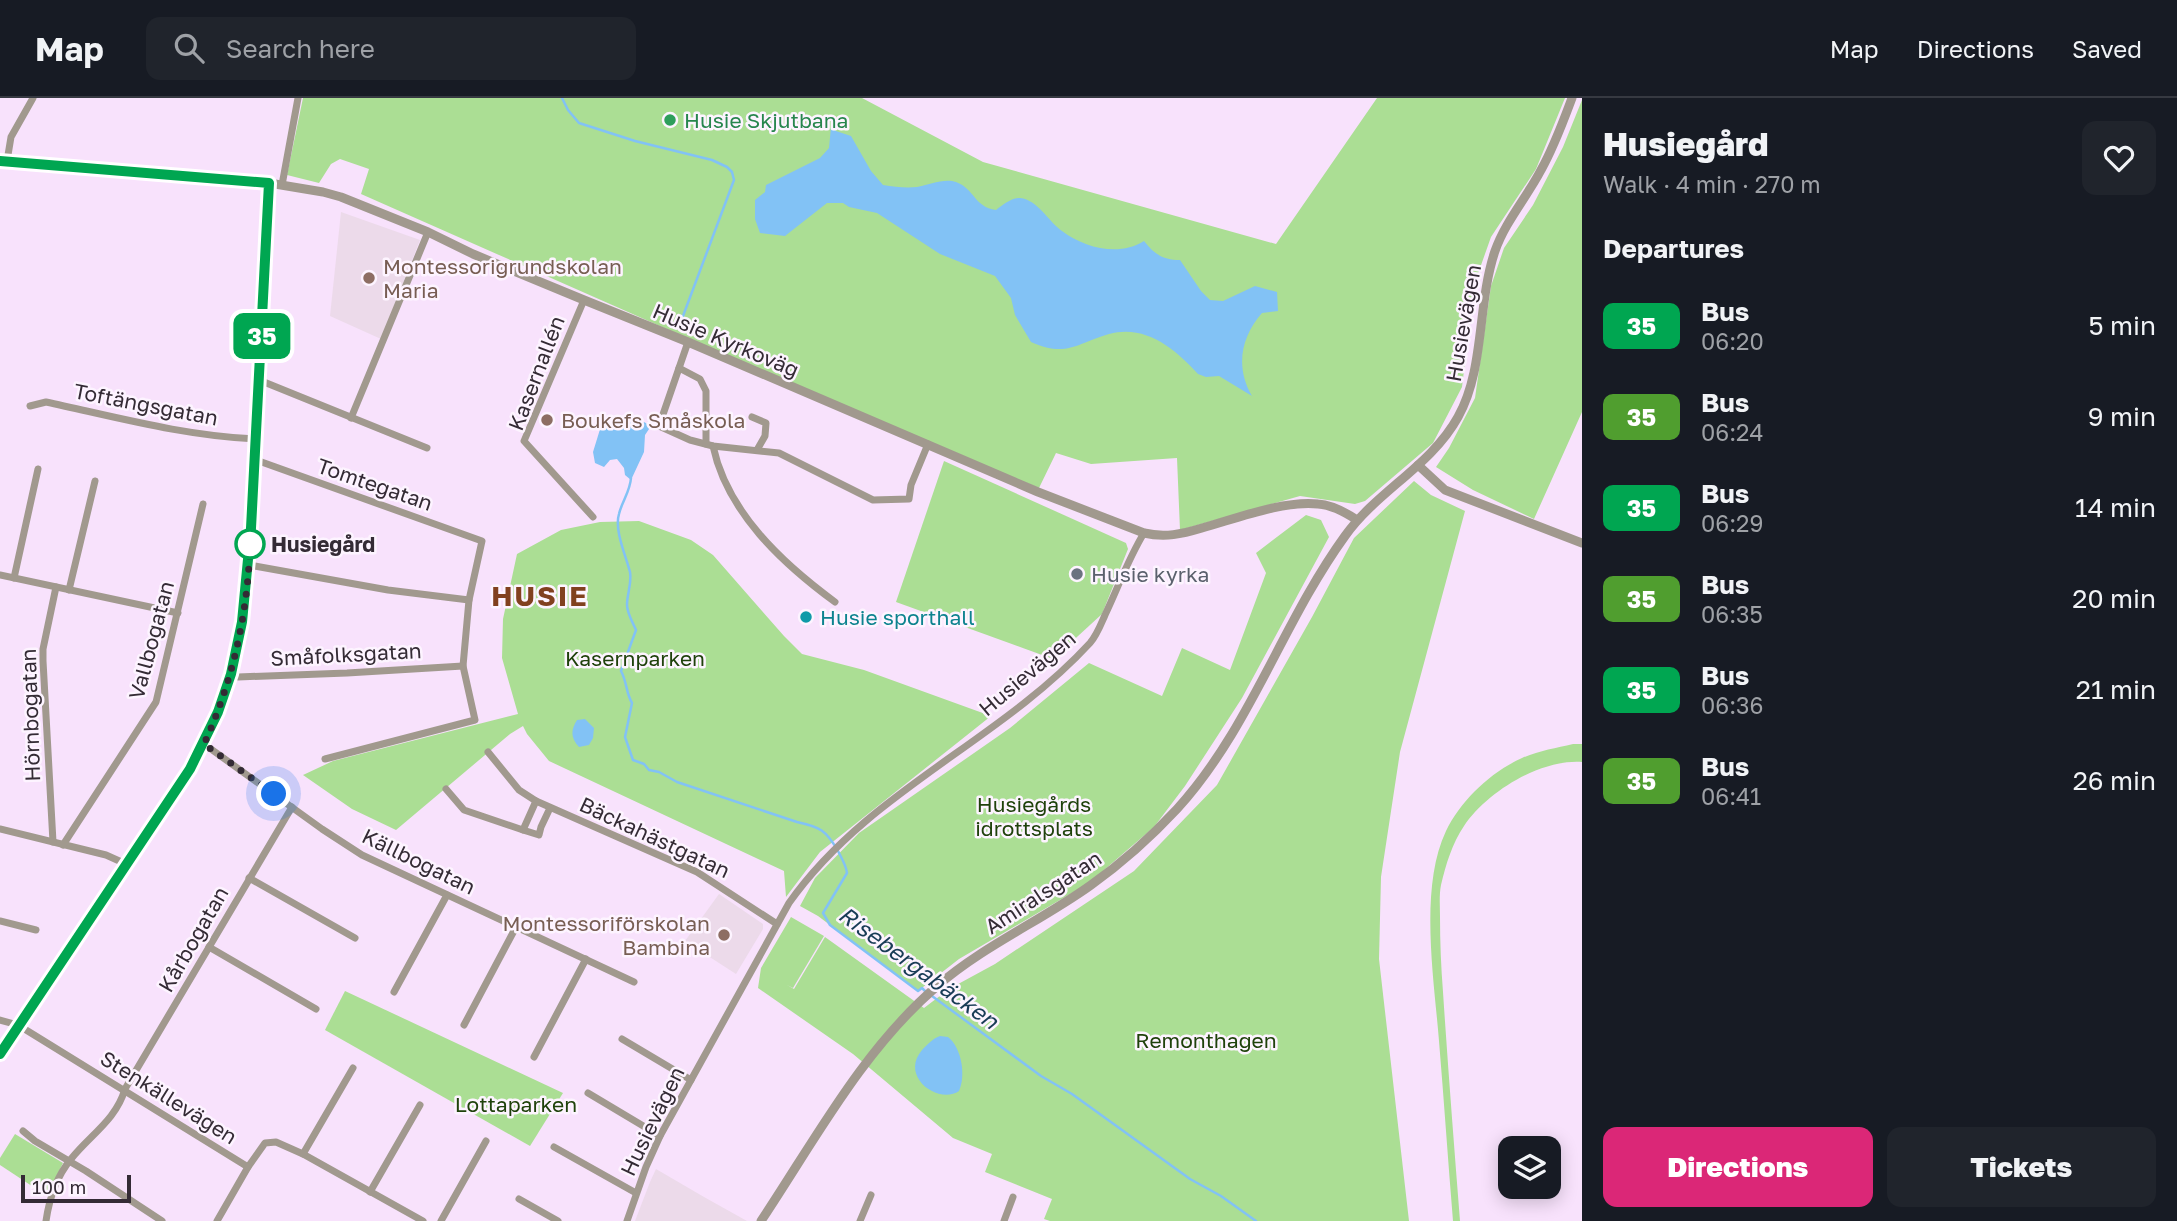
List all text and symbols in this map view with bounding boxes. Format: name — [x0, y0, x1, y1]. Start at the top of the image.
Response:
search box — [146, 17, 636, 80]
text: Map — [35, 29, 104, 68]
icon: search — [170, 29, 208, 67]
text: Search here — [226, 33, 375, 64]
text: Map — [1830, 34, 1879, 63]
text: Directions — [1917, 34, 2034, 63]
text: Saved — [2072, 34, 2142, 63]
place label: Husie Skjutbana — [684, 107, 848, 133]
marker: Husie Skjutbana — [662, 112, 678, 128]
button: heart — [2082, 121, 2156, 195]
text: Husiegård — [1603, 124, 1768, 163]
text: Walk · 4 min · 270 m — [1603, 170, 1821, 198]
text: Departures — [1603, 233, 1744, 264]
place label: Montessorigrundskolan Maria — [383, 253, 622, 303]
street label: Husievägen — [1440, 262, 1486, 384]
marker: Montessorigrundskolan Maria — [361, 270, 377, 286]
text: Bus — [1701, 296, 1749, 327]
street label: Husie Kyrkoväg — [649, 298, 803, 382]
text: 5 min — [2088, 310, 2156, 341]
text: 35 — [1627, 311, 1656, 340]
street label: Kasernallén — [502, 312, 570, 434]
line badge: 35 — [230, 313, 294, 359]
text: 35 — [247, 321, 277, 350]
text: 06:20 — [1701, 327, 1764, 355]
street label: Toftängsgatan — [72, 377, 220, 431]
text: Bus — [1701, 387, 1749, 418]
text: 9 min — [2088, 401, 2156, 432]
text: 35 — [1627, 402, 1656, 431]
place label: Boukefs Småskola — [561, 407, 745, 433]
marker: Boukefs Småskola — [539, 412, 555, 428]
text: 06:24 — [1701, 418, 1763, 446]
street label: Tomtegatan — [314, 452, 436, 516]
text: Bus — [1701, 478, 1749, 509]
text: 14 min — [2075, 492, 2156, 523]
text: 35 — [1627, 493, 1656, 522]
text: 06:29 — [1701, 509, 1763, 537]
marker: Husiegård — [235, 529, 265, 559]
place label: Husiegård — [271, 531, 375, 557]
place label: Husie kyrka — [1091, 561, 1209, 587]
marker: Husie kyrka — [1069, 566, 1085, 582]
text: Bus — [1701, 569, 1749, 600]
street label: Vallbogatan — [123, 578, 179, 702]
district label: HUSIE — [491, 579, 589, 612]
text: 20 min — [2072, 583, 2156, 614]
text: 35 — [1627, 584, 1656, 613]
text: 06:35 — [1701, 600, 1763, 628]
place label: Husie sporthall — [820, 604, 975, 630]
marker: Husie sporthall — [798, 609, 814, 625]
street label: Husievägen — [973, 625, 1081, 721]
street label: Småfolksgatan — [270, 637, 422, 671]
park label: Kasernparken — [565, 645, 705, 671]
street label: Hörnbogatan — [15, 648, 45, 782]
text: Bus — [1701, 660, 1749, 691]
text: 21 min — [2076, 674, 2156, 705]
text: 35 — [1627, 675, 1656, 704]
text: 06:36 — [1701, 691, 1763, 719]
text: Bus — [1701, 751, 1749, 782]
text: 26 min — [2073, 765, 2156, 796]
text: 35 — [1627, 766, 1656, 795]
your location — [256, 776, 291, 811]
text: 06:41 — [1701, 782, 1761, 810]
street label: Bäckahästgatan — [576, 791, 734, 883]
park label: Husiegårds idrottsplats — [975, 791, 1093, 841]
street label: Källbogatan — [358, 822, 480, 900]
street label: Amiralsgatan — [980, 845, 1106, 939]
street label: Kårbogatan — [152, 882, 234, 996]
water label: Risebergabäcken — [834, 900, 1005, 1035]
place label: Montessoriförskolan Bambina — [502, 910, 710, 960]
marker: Montessoriförskolan Bambina — [716, 927, 732, 943]
park label: Remonthagen — [1135, 1027, 1277, 1053]
street label: Stenkällevägen — [96, 1045, 242, 1149]
street label: Husievägen — [614, 1062, 690, 1180]
park label: Lottaparken — [455, 1091, 577, 1117]
button: Directions — [1603, 1127, 1873, 1207]
button: Tickets — [1887, 1127, 2156, 1207]
map controls — [1498, 1136, 1561, 1199]
button: layers — [1498, 1136, 1561, 1199]
scale bar — [21, 1172, 131, 1204]
text: 100 m — [32, 1175, 86, 1198]

